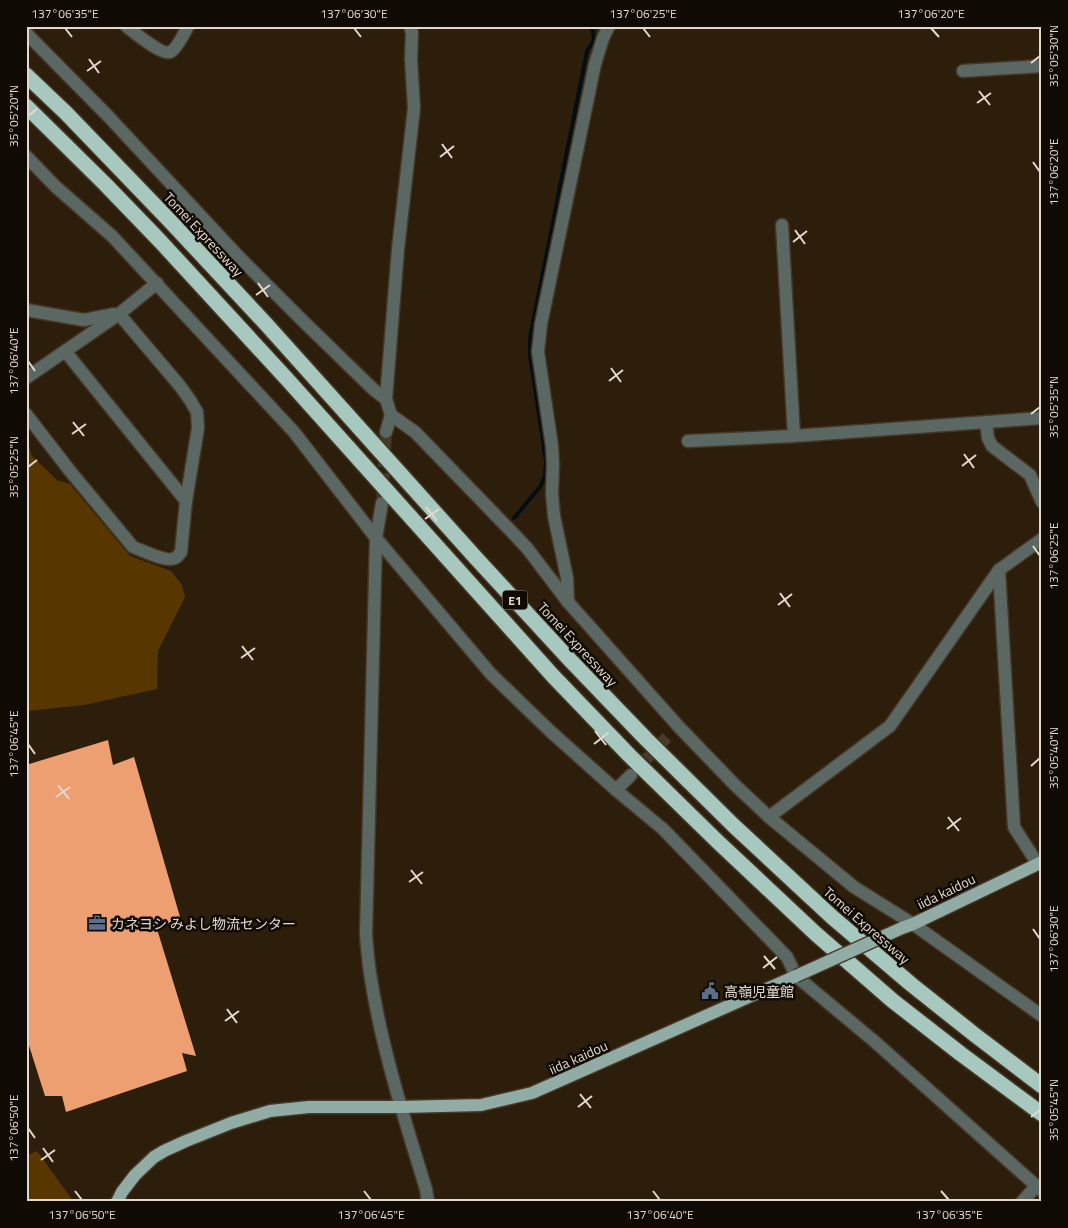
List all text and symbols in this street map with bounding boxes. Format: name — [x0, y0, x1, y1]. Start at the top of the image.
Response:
text: 137°06'35"E — [31, 4, 99, 23]
text: 137°06'30"E — [320, 4, 388, 23]
text: 137°06'25"E — [609, 4, 677, 23]
text: 137°06'20"E — [897, 4, 965, 23]
text: 35°05'30"N — [1044, 25, 1063, 87]
text: 35°05'20"N — [4, 85, 23, 147]
text: 137°06'20"E — [1044, 138, 1063, 206]
street label: Tomei Expressway — [159, 187, 249, 281]
text: 137°06'40"E — [4, 327, 23, 395]
text: 35°05'35"N — [1044, 376, 1063, 438]
text: 35°05'25"N — [4, 436, 23, 498]
text: 137°06'25"E — [1044, 522, 1063, 590]
road number: E1 — [502, 590, 528, 610]
street label: Tomei Expressway — [533, 597, 623, 691]
text: 137°06'45"E — [4, 710, 23, 778]
text: 35°05'40"N — [1044, 727, 1063, 789]
street label: iida kaidou — [913, 868, 979, 914]
street label: Tomei Expressway — [819, 881, 915, 969]
text: 137°06'30"E — [1044, 905, 1063, 973]
office icon: カネヨシ みよし物流センター — [87, 913, 107, 933]
place label: カネヨシ みよし物流センター — [111, 913, 296, 934]
public building icon: 高嶺児童館 — [700, 981, 720, 1001]
place label: 高嶺児童館 — [724, 981, 794, 1002]
street label: iida kaidou — [545, 1035, 611, 1079]
text: 35°05'45"N — [1044, 1079, 1063, 1141]
text: 137°06'50"E — [4, 1094, 23, 1162]
text: 137°06'50"E — [48, 1205, 116, 1224]
text: 137°06'45"E — [337, 1205, 405, 1224]
text: 137°06'40"E — [626, 1205, 694, 1224]
text: 137°06'35"E — [915, 1205, 983, 1224]

